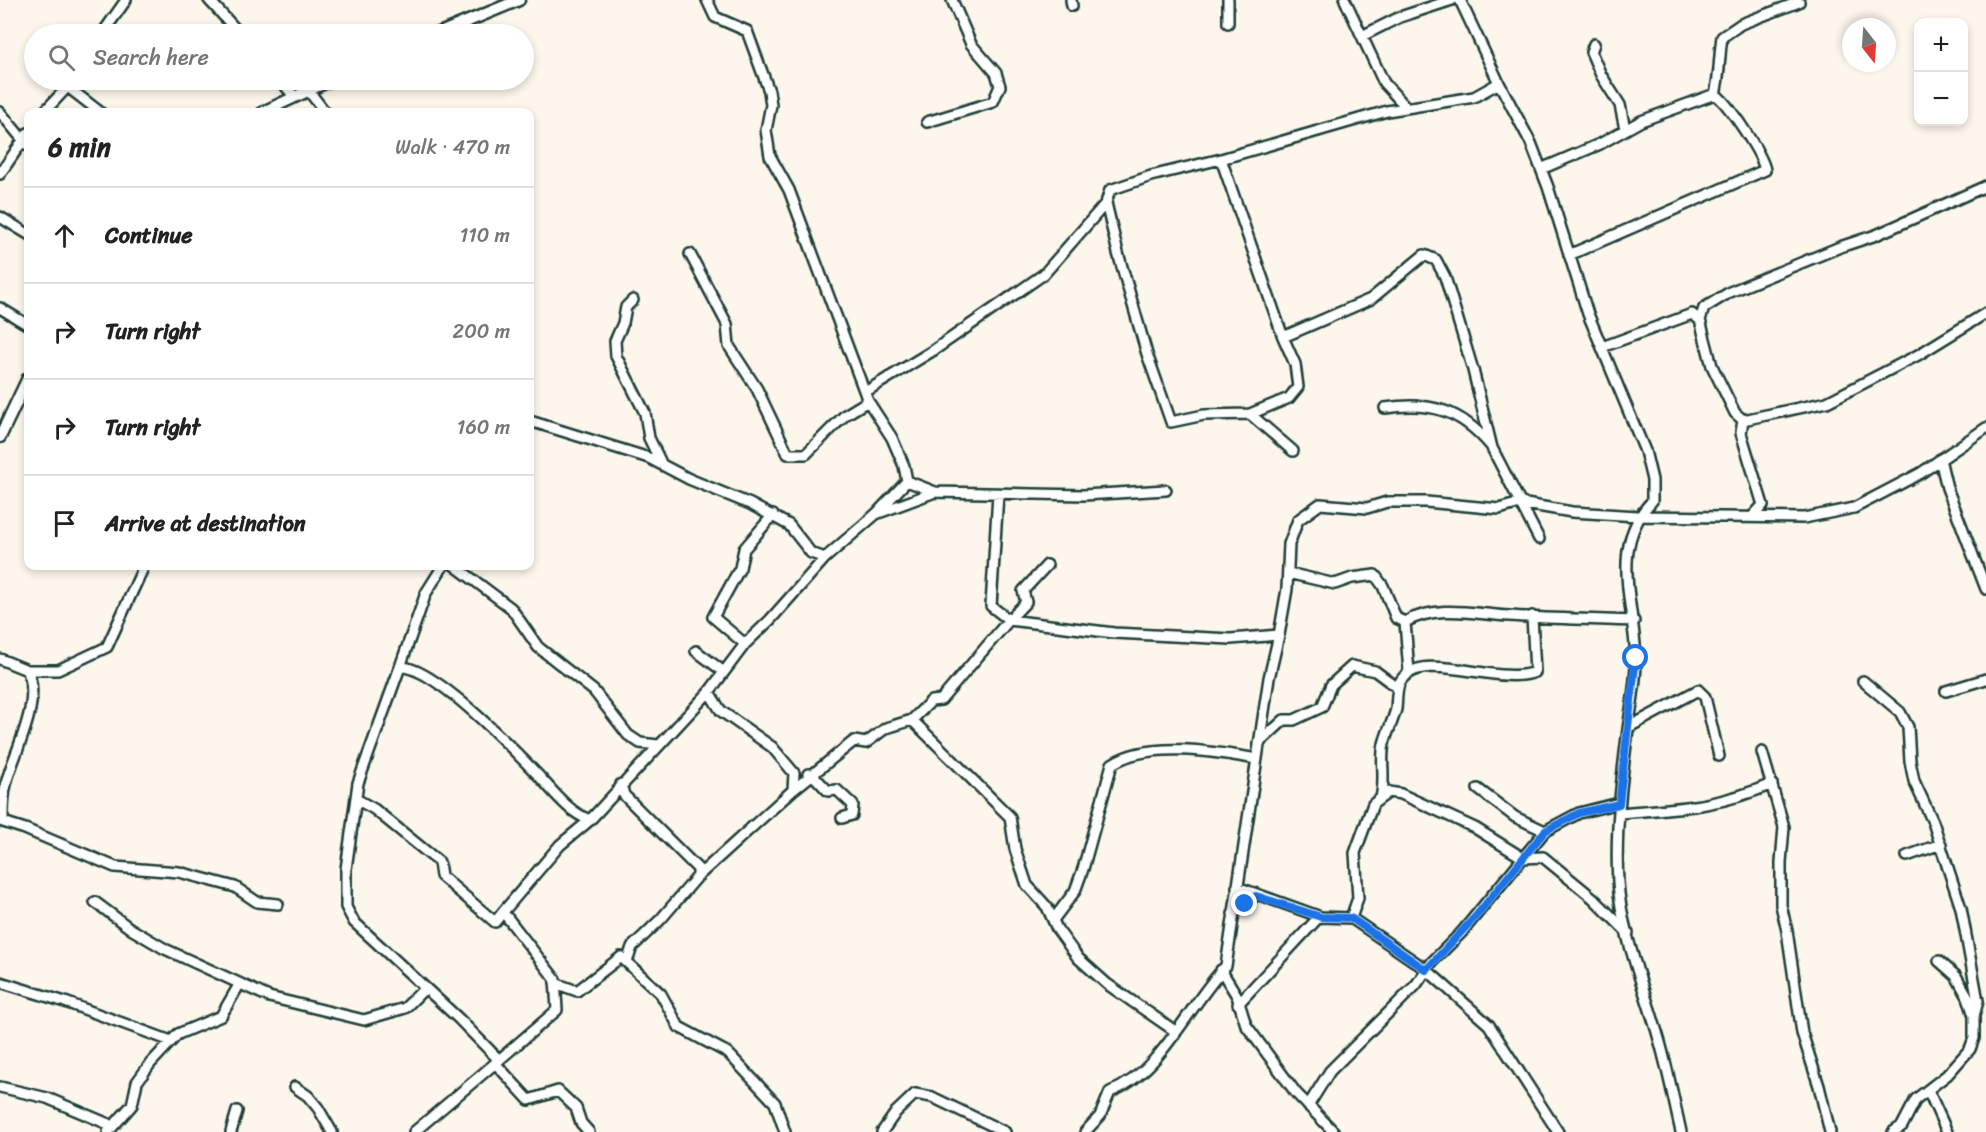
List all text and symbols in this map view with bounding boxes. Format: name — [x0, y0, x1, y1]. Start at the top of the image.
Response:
north arrow — [1842, 18, 1896, 72]
map controls — [1914, 18, 1968, 126]
button: + — [1914, 18, 1968, 72]
search box — [24, 24, 534, 90]
text: Search here — [93, 38, 209, 77]
icon: search — [45, 41, 78, 74]
button: − — [1914, 72, 1968, 126]
text: 6 min — [48, 124, 111, 170]
text: Walk · 470 m — [395, 130, 510, 165]
text: Continue — [105, 216, 193, 255]
text: 110 m — [460, 218, 510, 253]
icon: ahead — [48, 219, 81, 252]
text: Turn right — [105, 312, 200, 351]
text: 200 m — [453, 314, 510, 349]
icon: right — [48, 315, 81, 348]
text: Turn right — [105, 408, 200, 447]
text: 160 m — [457, 410, 510, 445]
icon: right — [48, 411, 81, 444]
text: Arrive at destination — [105, 504, 306, 543]
icon: arrive — [48, 507, 81, 540]
route start — [1622, 644, 1648, 670]
route end — [1231, 890, 1257, 916]

